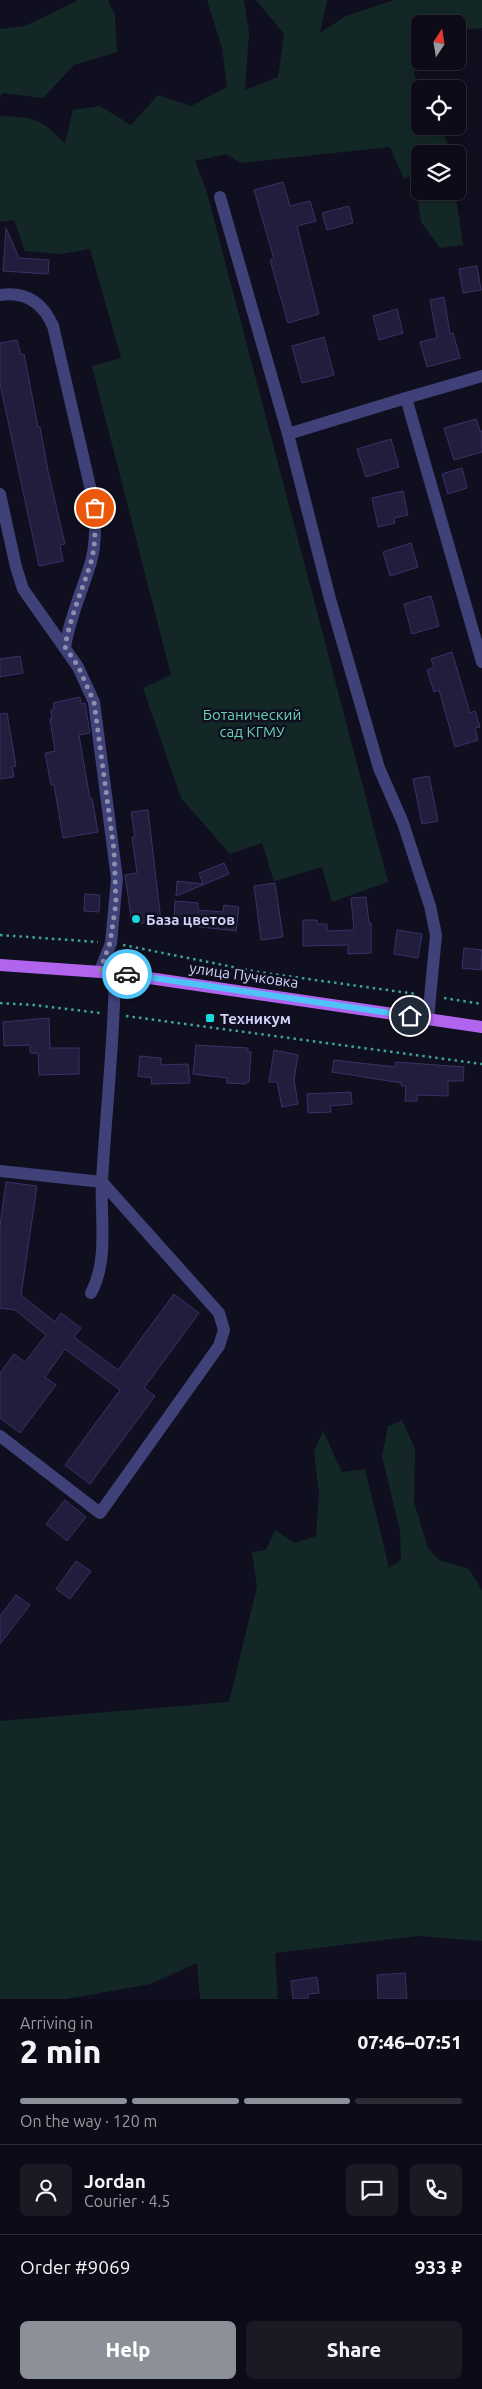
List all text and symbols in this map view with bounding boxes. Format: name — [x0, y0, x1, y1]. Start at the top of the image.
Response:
north arrow — [411, 15, 466, 70]
map controls — [411, 15, 466, 200]
button: locate — [411, 80, 466, 135]
button: layers — [411, 145, 466, 200]
pin — [74, 487, 116, 529]
icon: bag — [81, 494, 109, 522]
park label: Ботанический сад КГМУ — [203, 706, 301, 740]
place label: База цветов — [146, 911, 235, 928]
marker: База цветов — [130, 913, 142, 925]
courier — [102, 949, 152, 999]
street label: улица Пучковка — [188, 959, 300, 991]
icon: car — [113, 960, 141, 988]
pin — [389, 995, 431, 1037]
icon: home — [396, 1002, 424, 1030]
place label: Техникум — [220, 1010, 291, 1027]
marker: Техникум — [204, 1012, 216, 1024]
text: Arriving in — [20, 2014, 93, 2032]
text: 07:46–07:51 — [357, 2031, 462, 2053]
text: 2 min — [20, 2033, 101, 2069]
text: On the way · 120 m — [20, 2112, 157, 2130]
button: person — [20, 2164, 72, 2216]
button: chat — [346, 2164, 398, 2216]
button: phone — [410, 2164, 462, 2216]
text: Jordan — [84, 2170, 146, 2192]
text: Courier · 4.5 — [84, 2192, 170, 2210]
text: Order #9069 — [20, 2256, 130, 2278]
text: 933 ₽ — [415, 2256, 462, 2278]
button: Help — [20, 2321, 236, 2379]
button: Share — [246, 2321, 462, 2379]

